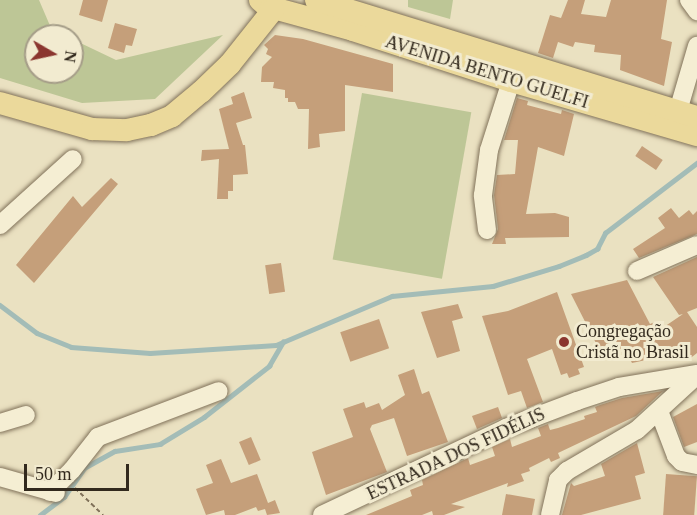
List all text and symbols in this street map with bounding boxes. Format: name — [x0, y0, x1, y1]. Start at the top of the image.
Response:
north arrow — [24, 24, 84, 84]
street label: AVENIDA BENTO GUELFI — [382, 31, 592, 113]
text: N — [61, 50, 80, 64]
place label: Congregação Cristã no Brasil — [576, 321, 689, 364]
marker: Congregação Cristã no Brasil — [557, 335, 571, 349]
street label: ESTRADA DOS FIDÉLIS — [363, 403, 549, 505]
scale bar — [27, 452, 132, 490]
text: 50 m — [35, 464, 72, 484]

